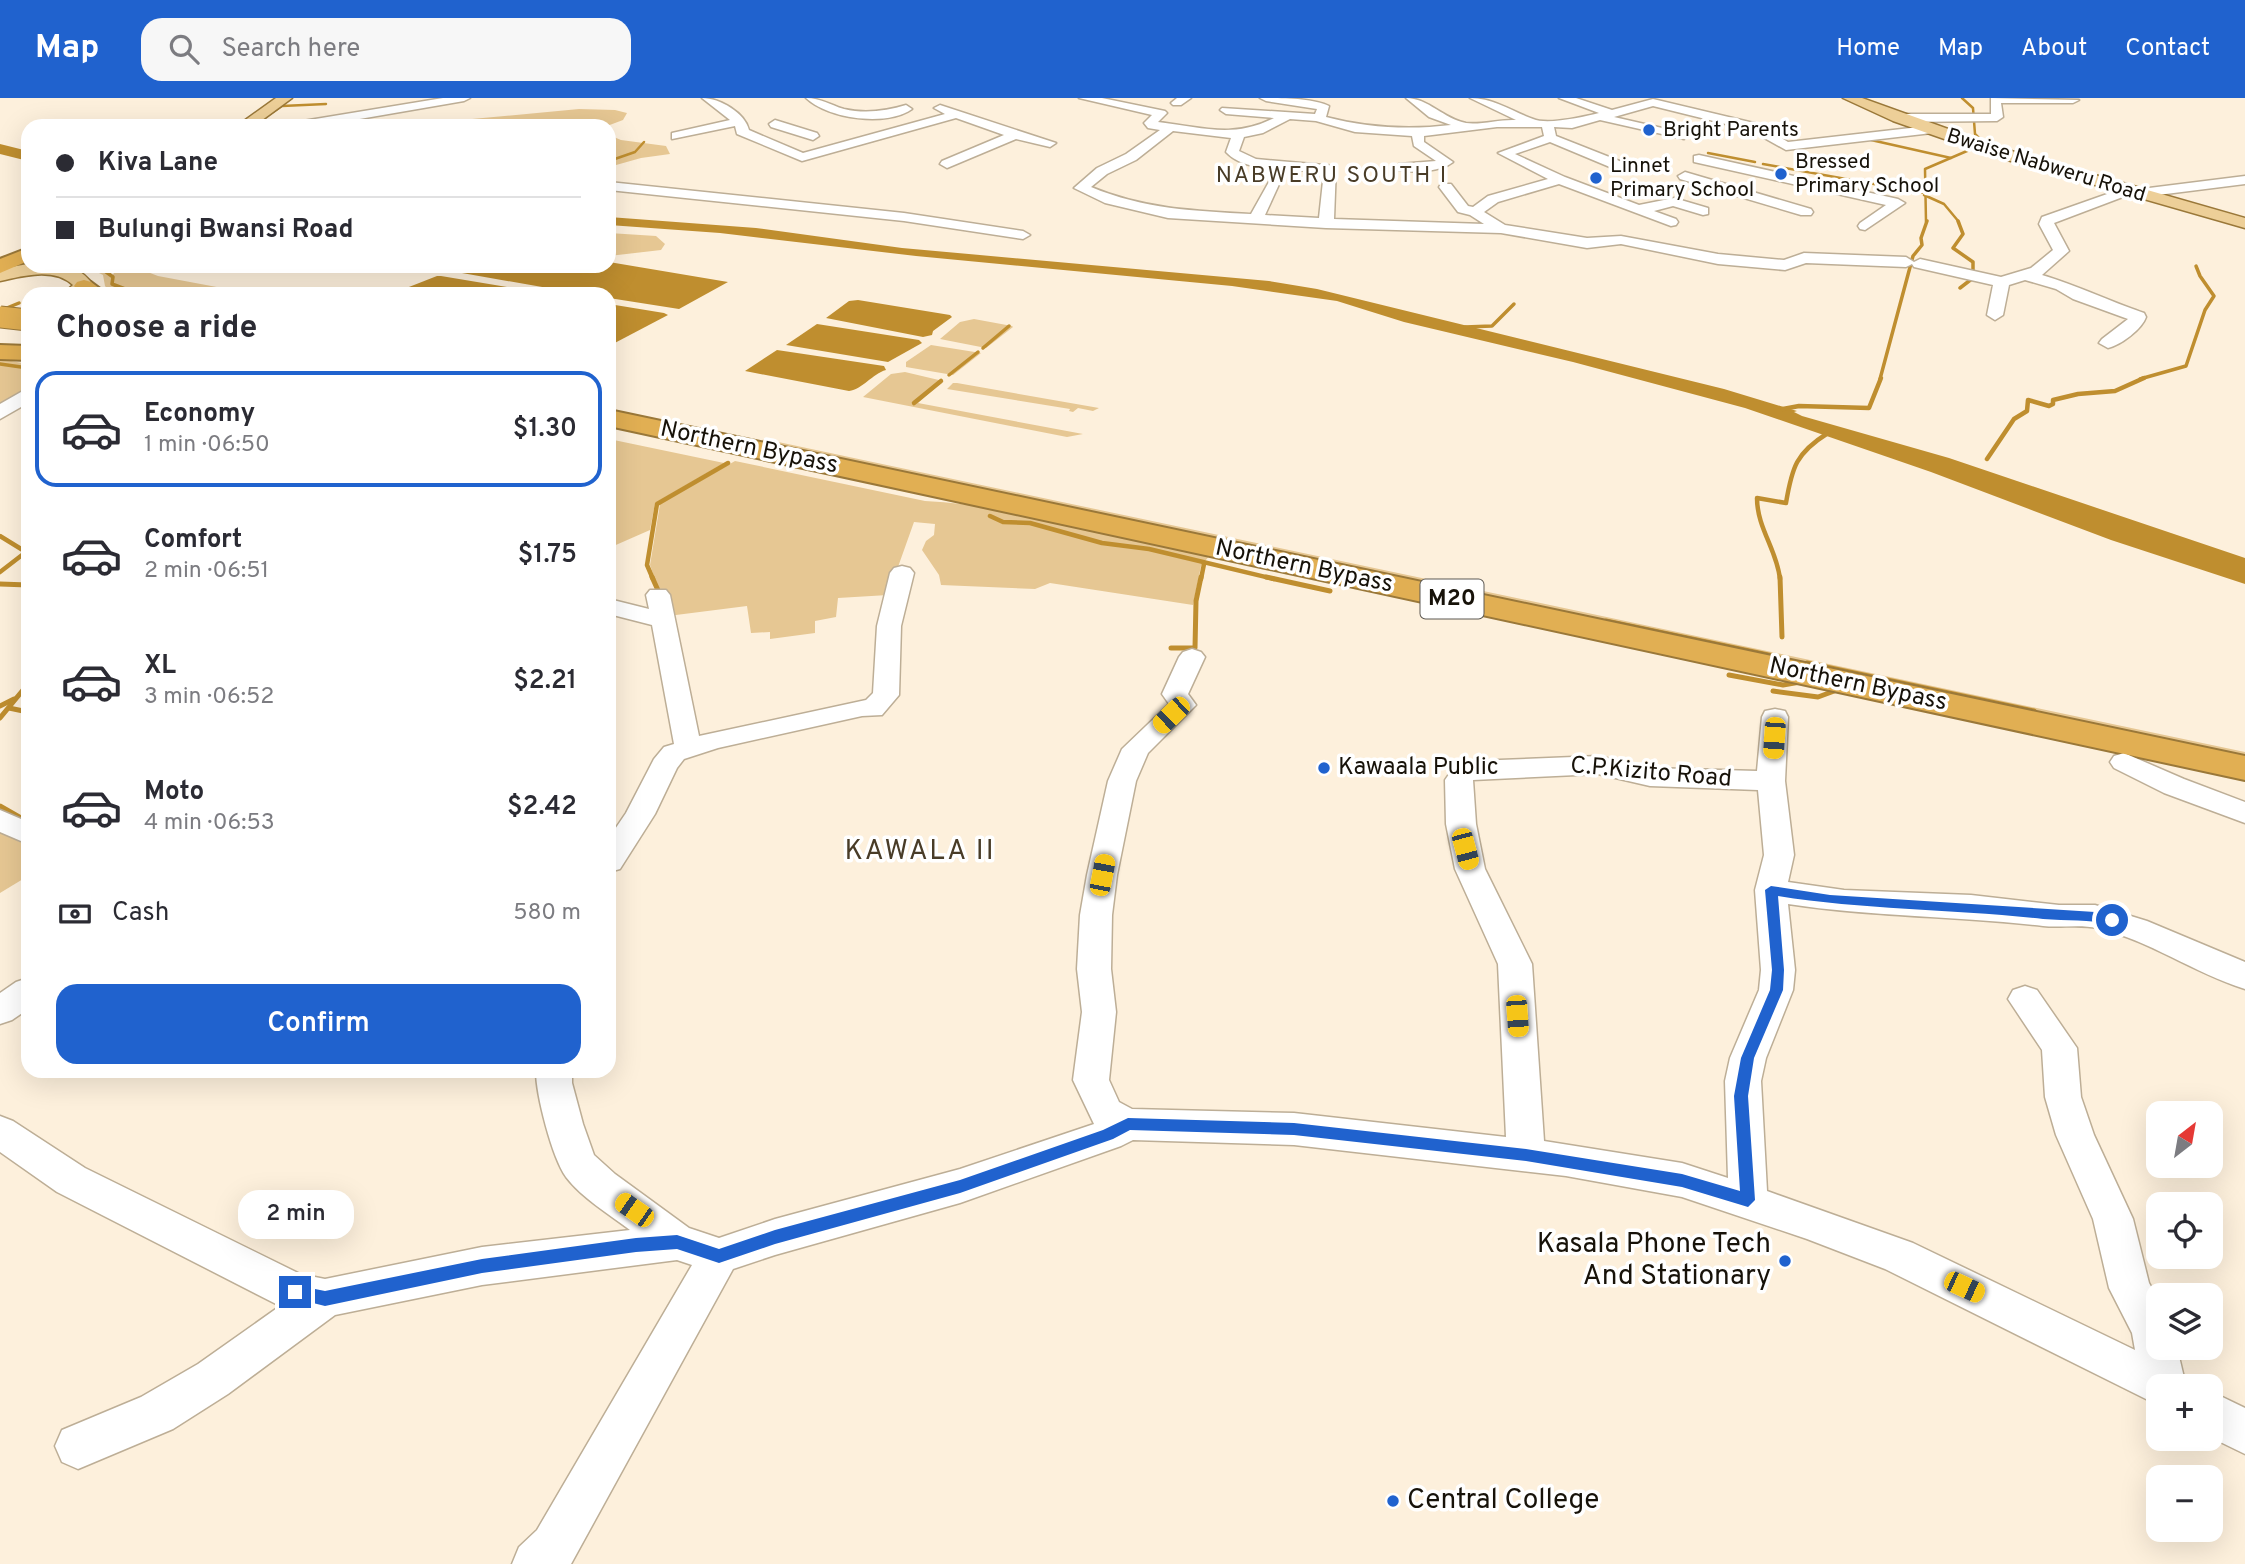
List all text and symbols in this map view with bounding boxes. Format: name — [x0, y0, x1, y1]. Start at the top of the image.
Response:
search box — [141, 18, 631, 81]
text: Map — [35, 28, 99, 70]
icon: search — [165, 30, 203, 68]
text: Search here — [221, 33, 360, 66]
text: Home — [1836, 34, 1900, 64]
text: Map — [1938, 34, 1983, 64]
text: About — [2021, 34, 2087, 64]
text: Contact — [2125, 34, 2210, 64]
place label: Bright Parents — [1663, 117, 1799, 144]
marker: Bright Parents — [1641, 122, 1657, 138]
street label: Bwaise Nabweru Road — [1943, 123, 2149, 209]
text: Kiva Lane — [98, 147, 218, 180]
place label: Bressed Primary School — [1795, 149, 1939, 200]
place label: Linnet Primary School — [1610, 153, 1754, 204]
district label: NABWERU SOUTH I — [1216, 162, 1448, 191]
marker: Bressed Primary School — [1773, 166, 1789, 182]
marker: Linnet Primary School — [1588, 170, 1604, 186]
text: Bulungi Bwansi Road — [98, 214, 353, 247]
text: Choose a ride — [56, 309, 257, 349]
icon: car — [60, 398, 123, 461]
text: Economy — [144, 398, 255, 431]
text: $1.30 — [513, 413, 577, 446]
street label: Northern Bypass — [657, 415, 841, 481]
text: 1 min · 06:50 — [144, 431, 270, 460]
icon: car — [60, 524, 123, 587]
text: Comfort — [144, 524, 242, 557]
street label: Northern Bypass — [1212, 534, 1396, 600]
text: $1.75 — [518, 539, 577, 572]
text: 2 min · 06:51 — [144, 557, 269, 586]
road number: M20 — [1420, 579, 1484, 618]
icon: car — [60, 650, 123, 713]
text: XL — [144, 650, 176, 683]
street label: Northern Bypass — [1766, 652, 1950, 718]
text: $2.21 — [513, 665, 577, 698]
text: 3 min · 06:52 — [144, 683, 274, 712]
car — [1149, 693, 1194, 737]
car — [1763, 716, 1786, 760]
street label: C.P.Kizito Road — [1569, 751, 1733, 795]
place label: Kawaala Public — [1338, 753, 1499, 783]
marker: Kawaala Public — [1316, 760, 1332, 776]
icon: car — [60, 776, 123, 839]
text: Moto — [144, 776, 204, 809]
text: $2.42 — [507, 791, 577, 824]
text: 4 min · 06:53 — [144, 809, 275, 838]
car — [1450, 826, 1481, 872]
district label: KAWALA II — [844, 834, 996, 870]
car — [1088, 852, 1117, 898]
icon: cash — [56, 895, 94, 933]
text: Cash — [112, 897, 169, 930]
text: 580 m — [513, 899, 581, 928]
route start — [2096, 904, 2128, 936]
button: Confirm — [56, 984, 581, 1064]
car — [1506, 994, 1529, 1038]
north arrow — [2146, 1101, 2222, 1178]
map controls — [2146, 1101, 2223, 1542]
car — [611, 1189, 658, 1231]
callout: 2 min — [237, 1190, 353, 1240]
button: locate — [2146, 1192, 2223, 1269]
text: 2 min — [266, 1200, 326, 1229]
place label: Kasala Phone Tech And Stationary — [1537, 1227, 1771, 1295]
marker: Kasala Phone Tech And Stationary — [1777, 1253, 1793, 1269]
car — [1941, 1269, 1988, 1305]
route end — [279, 1276, 311, 1308]
button: layers — [2146, 1283, 2223, 1360]
button: + — [2146, 1374, 2223, 1451]
button: − — [2146, 1465, 2223, 1542]
place label: Central College — [1407, 1483, 1599, 1519]
marker: Central College — [1385, 1493, 1401, 1509]

